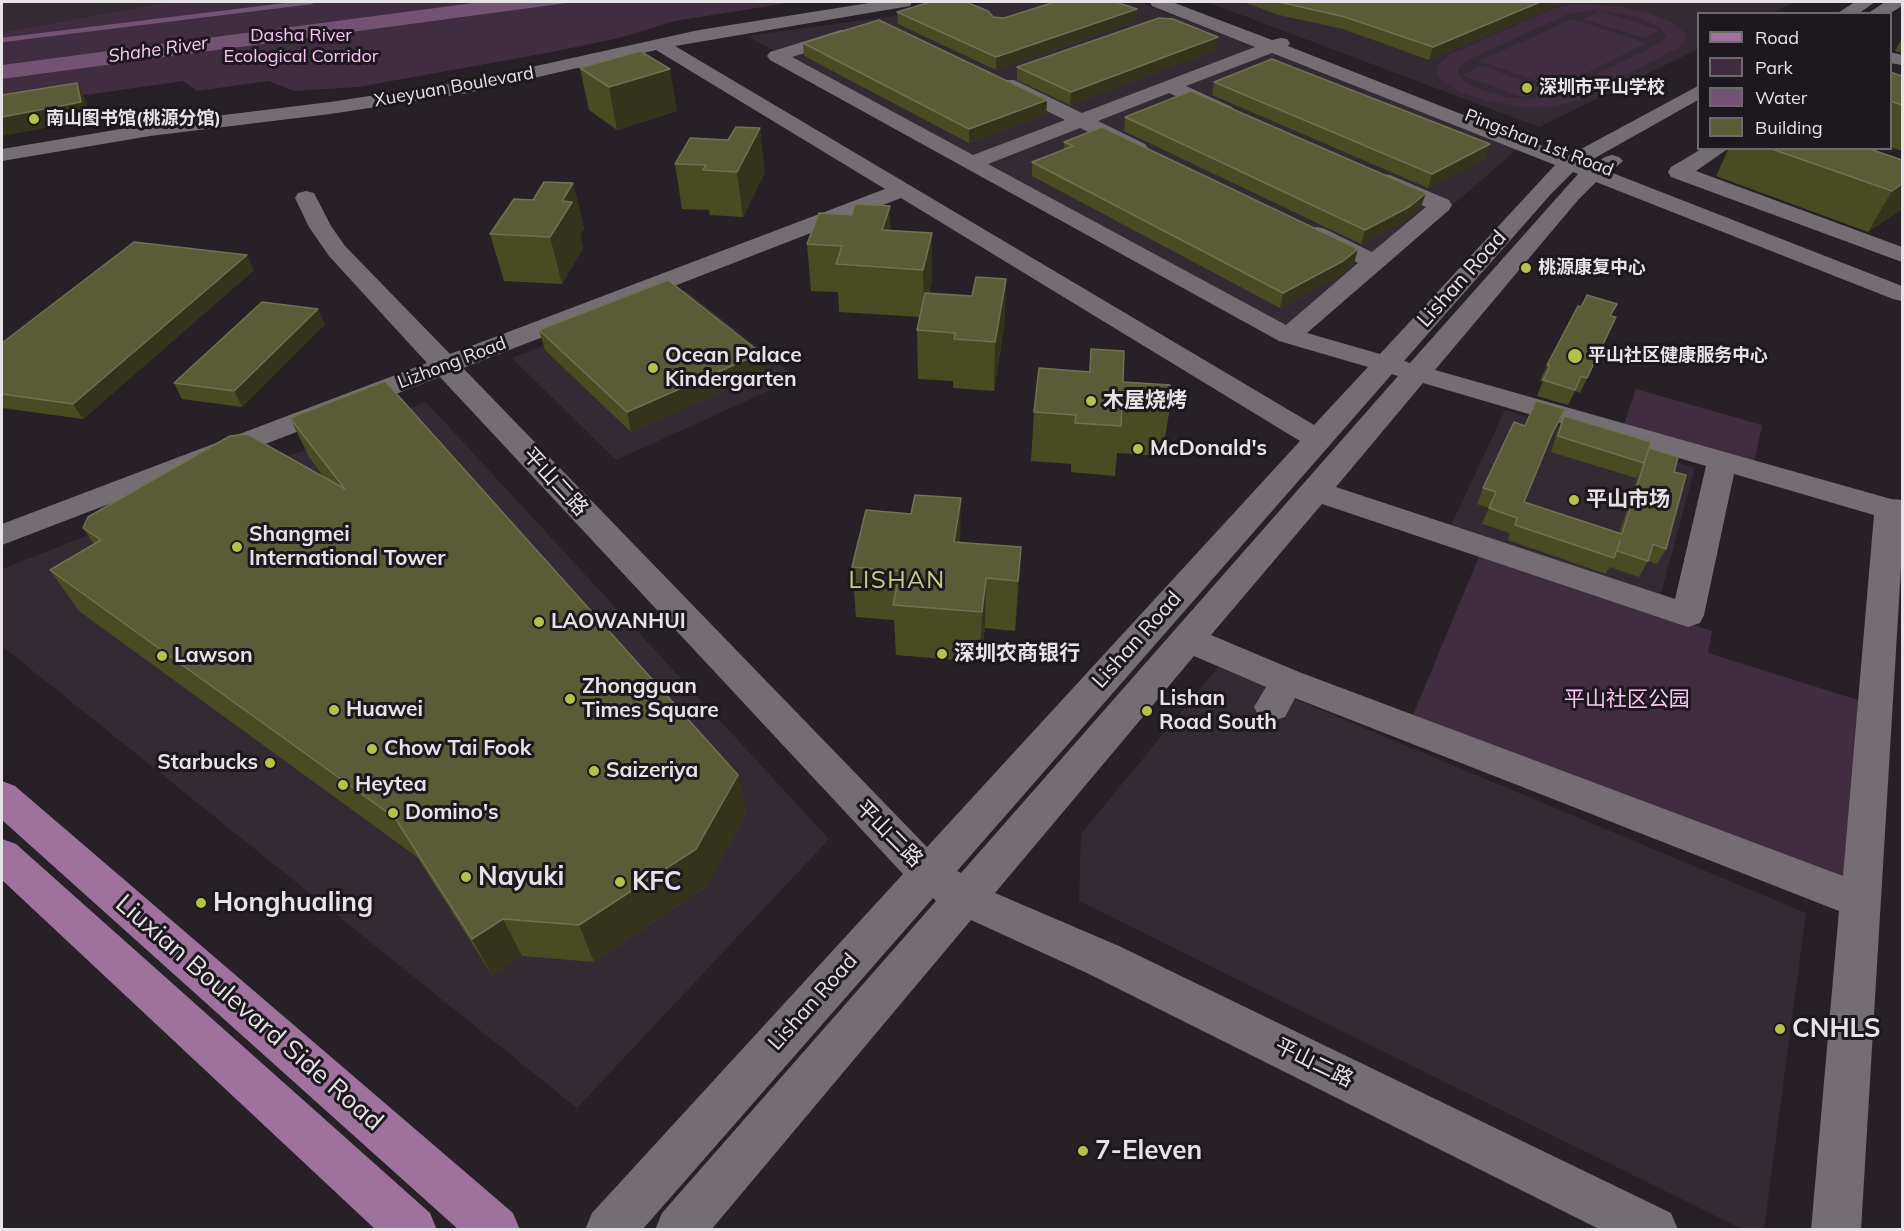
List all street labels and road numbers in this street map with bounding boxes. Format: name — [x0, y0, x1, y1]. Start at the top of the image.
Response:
street label: Xueyuan Boulevard — [372, 62, 536, 112]
street label: Pingshan 1st Road — [1462, 105, 1616, 181]
street label: Lishan Road — [1412, 226, 1512, 332]
street label: Lizhong Road — [395, 332, 509, 394]
street label: 平山二路 — [517, 443, 593, 521]
street label: Lishan Road — [1087, 587, 1187, 693]
street label: 平山二路 — [850, 795, 928, 873]
street label: Liuxian Boulevard Side Road — [109, 888, 389, 1138]
street label: Lishan Road — [763, 949, 863, 1055]
street label: 平山二路 — [1271, 1033, 1357, 1093]

